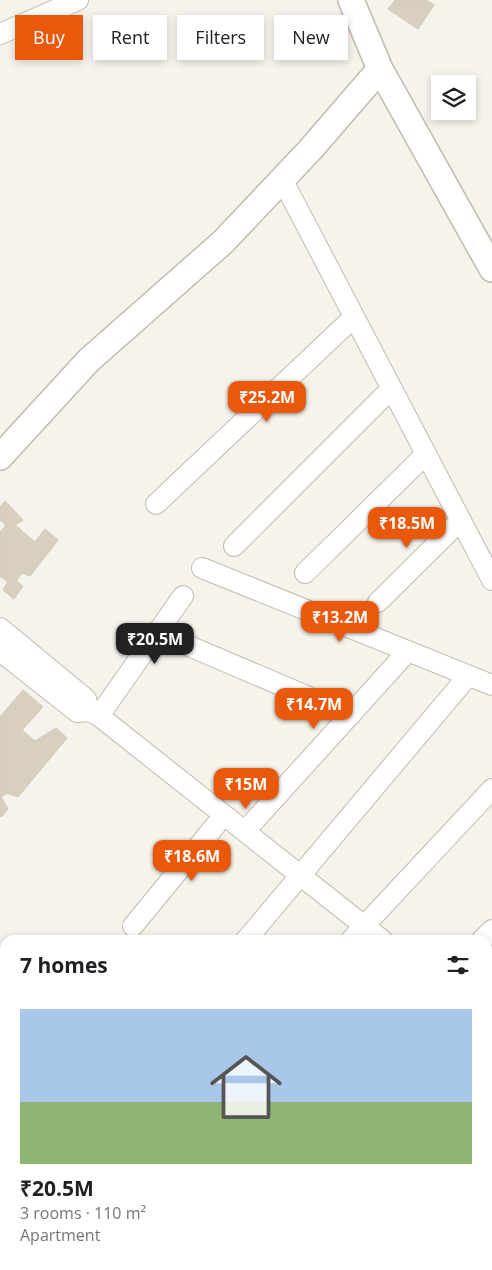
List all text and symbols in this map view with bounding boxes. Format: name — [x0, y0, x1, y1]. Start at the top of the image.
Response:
chip: Buy — [15, 15, 83, 60]
chip: Rent — [93, 15, 167, 60]
chip: Filters — [177, 15, 264, 60]
chip: New — [274, 15, 348, 60]
map controls — [431, 75, 476, 120]
button: layers — [431, 75, 476, 120]
pin: ₹25.2M — [226, 380, 308, 423]
text: ₹25.2M — [239, 386, 295, 408]
pin: ₹18.5M — [366, 506, 448, 549]
text: ₹18.5M — [379, 512, 435, 534]
pin: ₹13.2M — [299, 600, 381, 643]
text: ₹13.2M — [312, 606, 368, 628]
pin: ₹20.5M — [114, 622, 196, 665]
text: ₹20.5M — [127, 628, 183, 650]
pin: ₹14.7M — [273, 688, 355, 730]
text: ₹14.7M — [286, 693, 342, 715]
pin: ₹15M — [216, 768, 276, 810]
text: ₹15M — [225, 773, 267, 795]
pin: ₹18.6M — [151, 840, 233, 882]
text: ₹18.6M — [164, 845, 220, 867]
text: 7 homes — [20, 951, 108, 979]
icon: filters — [444, 951, 472, 979]
icon: home — [201, 1042, 291, 1132]
text: ₹20.5M — [20, 1174, 94, 1202]
text: 3 rooms · 110 m² — [20, 1202, 146, 1224]
text: Apartment — [20, 1224, 100, 1246]

